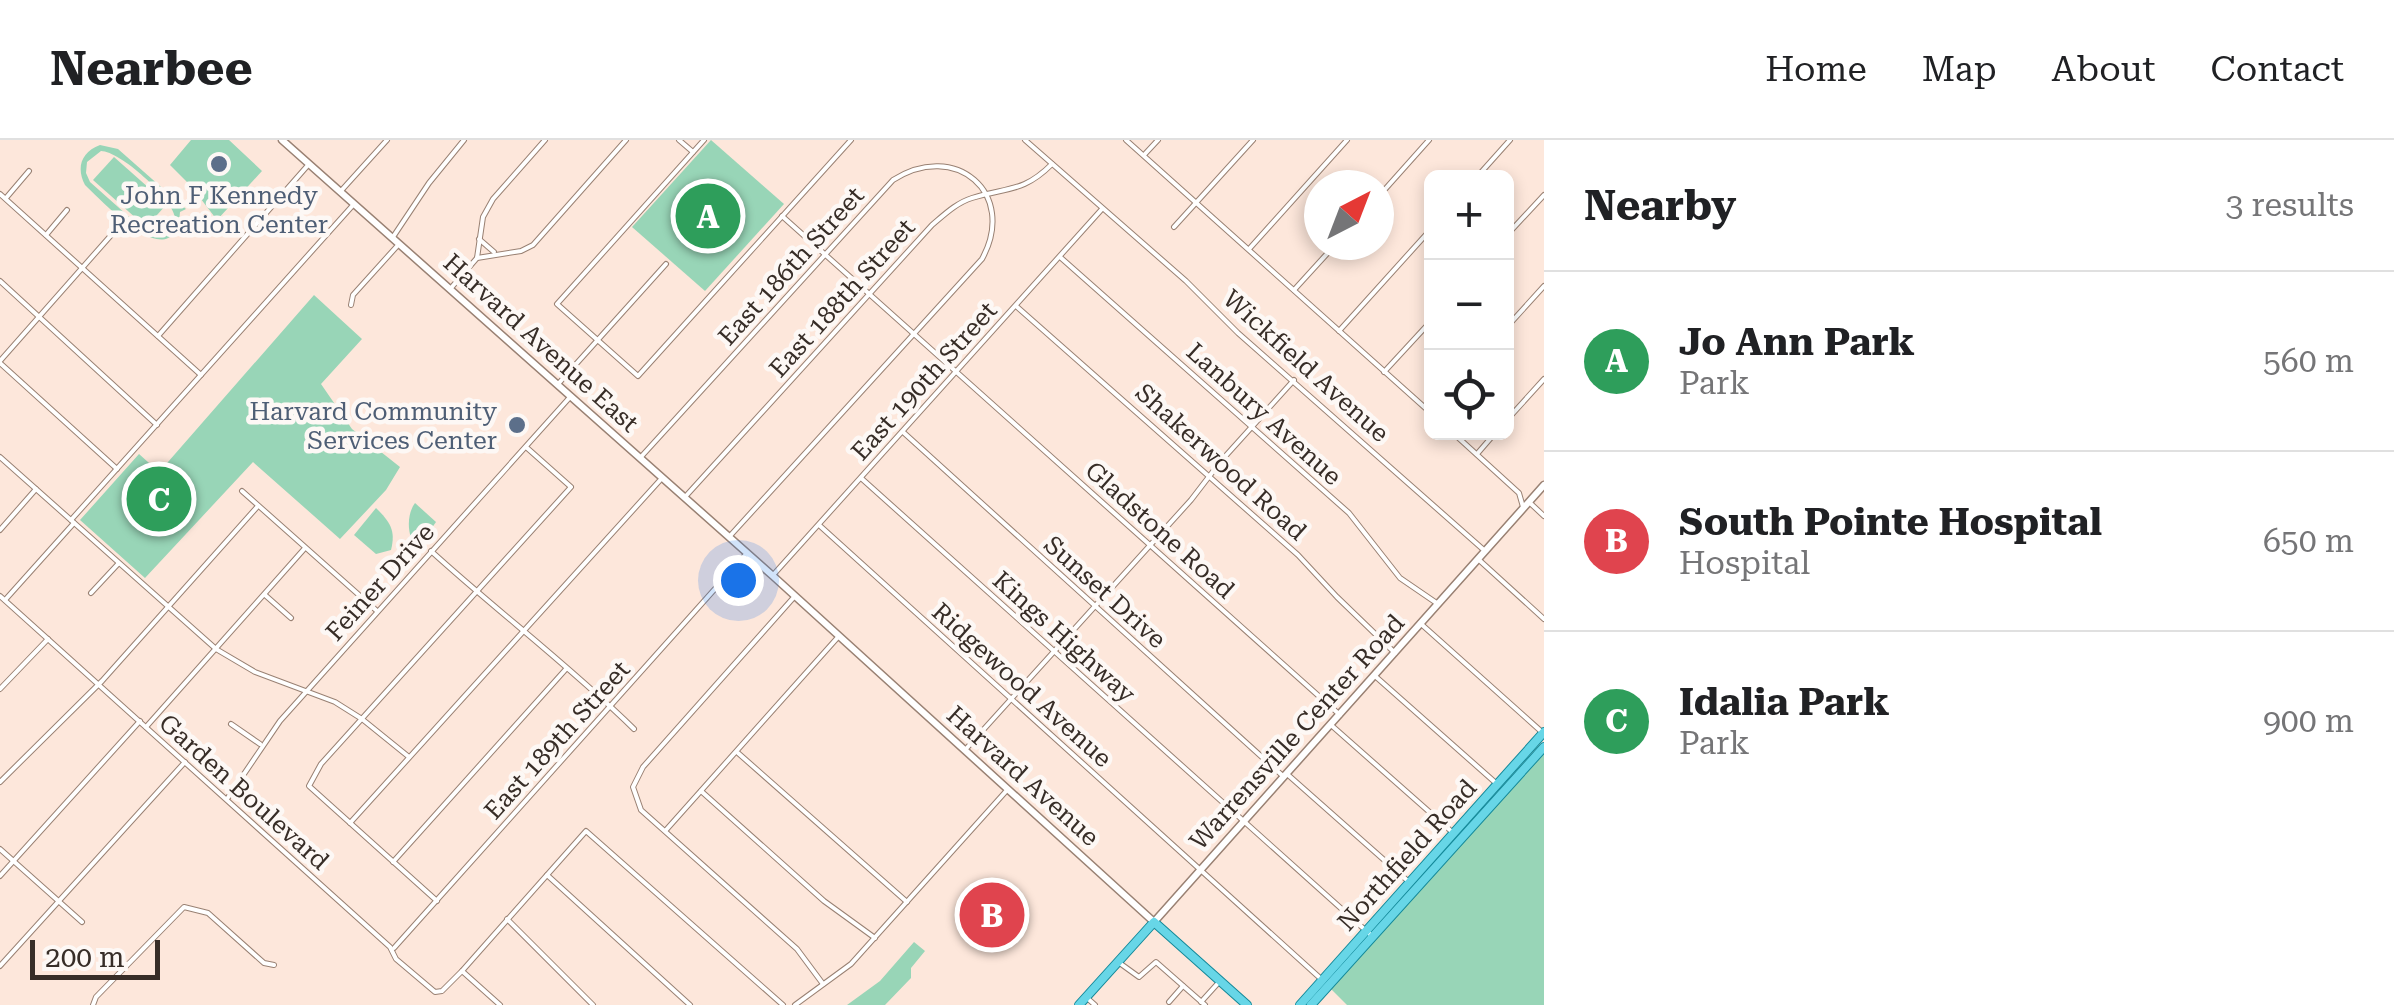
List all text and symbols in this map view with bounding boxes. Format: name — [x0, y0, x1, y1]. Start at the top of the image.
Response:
text: Nearbee — [50, 41, 253, 97]
text: Home — [1765, 49, 1867, 90]
text: Map — [1922, 49, 1997, 90]
text: About — [2052, 49, 2156, 90]
text: Contact — [2211, 49, 2344, 90]
marker: John F Kennedy Recreation Center — [208, 153, 230, 175]
north arrow — [1304, 170, 1394, 260]
map controls — [1424, 170, 1514, 440]
button: + — [1424, 170, 1514, 260]
pin: A — [676, 178, 740, 254]
place label: John F Kennedy Recreation Center — [110, 181, 328, 239]
street label: East 186th Street — [712, 181, 870, 351]
text: Nearby — [1584, 181, 1736, 230]
text: 3 results — [2226, 186, 2354, 224]
street label: East 188th Street — [763, 213, 921, 383]
street label: Harvard Avenue East — [438, 248, 644, 438]
button: − — [1424, 260, 1514, 350]
street label: Wickfield Avenue — [1217, 284, 1395, 448]
street label: East 190th Street — [845, 296, 1003, 466]
text: Jo Ann Park — [1679, 320, 1915, 364]
street label: Lanbury Avenue — [1181, 337, 1347, 491]
text: A — [1605, 342, 1628, 380]
text: 560 m — [2263, 342, 2354, 380]
button: locate — [1424, 350, 1514, 440]
text: Park — [1679, 364, 1750, 402]
street label: Shakerwood Road — [1130, 378, 1312, 546]
place label: Harvard Community Services Center — [249, 397, 497, 455]
marker: Harvard Community Services Center — [506, 414, 528, 436]
street label: Gladstone Road — [1080, 456, 1240, 604]
pin: C — [126, 462, 192, 536]
text: South Pointe Hospital — [1679, 500, 2102, 544]
street label: Feiner Drive — [320, 518, 440, 646]
text: B — [1605, 522, 1628, 560]
text: 650 m — [2263, 522, 2354, 560]
street label: Sunset Drive — [1038, 530, 1172, 654]
text: Hospital — [1679, 544, 1810, 582]
your location — [713, 555, 764, 606]
street label: Kings Highway — [987, 566, 1141, 709]
street label: Ridgewood Avenue — [926, 597, 1118, 773]
street label: Warrensville Center Road — [1184, 608, 1410, 856]
street label: East 189th Street — [478, 655, 636, 825]
text: Idalia Park — [1679, 680, 1890, 724]
street label: Harvard Avenue — [941, 700, 1105, 852]
text: C — [1605, 702, 1628, 740]
text: 900 m — [2263, 702, 2354, 740]
street label: Garden Boulevard — [153, 708, 335, 876]
text: Park — [1679, 724, 1750, 762]
street label: Northfield Road — [1332, 774, 1482, 936]
pin: B — [960, 878, 1024, 952]
scale bar — [30, 935, 160, 980]
text: 200 m — [45, 941, 125, 974]

